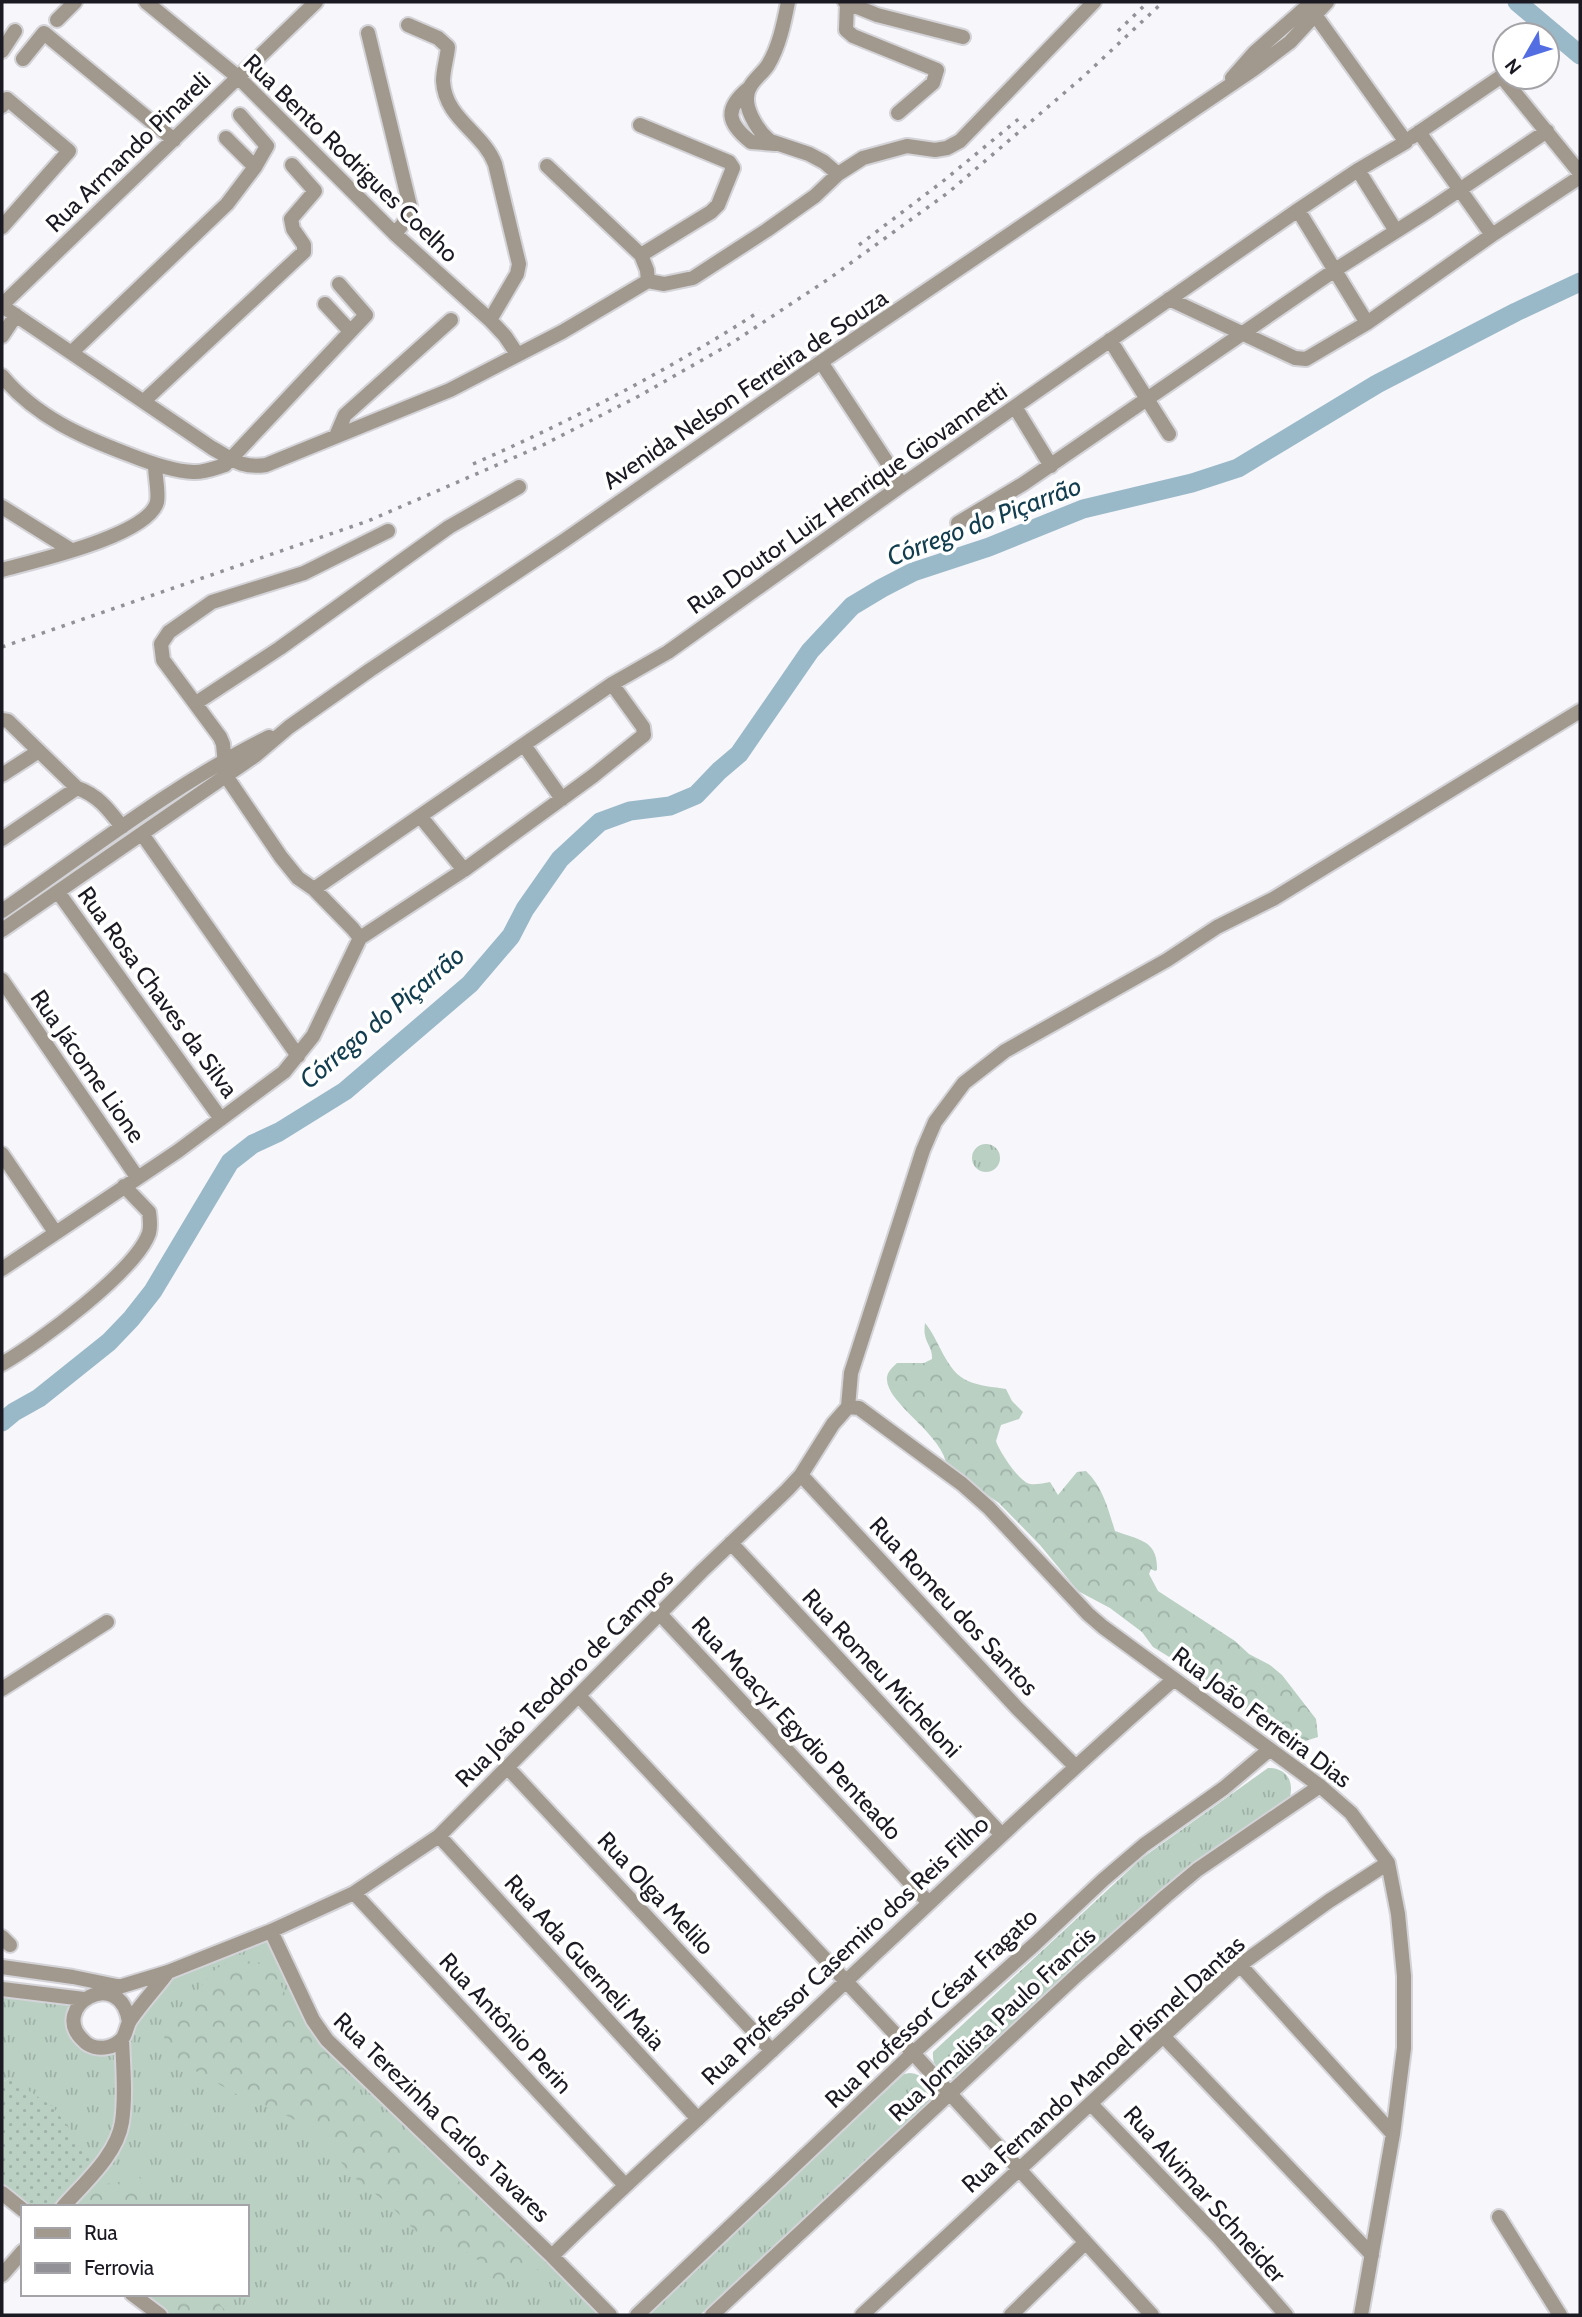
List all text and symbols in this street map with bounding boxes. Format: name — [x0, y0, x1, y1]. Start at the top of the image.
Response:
north arrow — [1491, 21, 1561, 91]
street label: Rua Bento Rodrigues Coelho — [238, 48, 464, 268]
text: N — [1500, 54, 1526, 79]
street label: Rua Armando Pinareli — [40, 66, 216, 238]
street label: Avenida Nelson Ferreira de Souza — [597, 282, 893, 495]
street label: Rua Doutor Luiz Henrique Giovannetti — [682, 376, 1012, 620]
water label: Córrego do Piçarrão — [882, 469, 1086, 573]
street label: Rua Rosa Chaves da Silva — [72, 881, 245, 1104]
water label: Córrego do Piçarrão — [293, 939, 471, 1095]
street label: Rua Jácome Lione — [25, 984, 151, 1148]
street label: Rua Romeu dos Santos — [864, 1511, 1044, 1701]
street label: Rua João Teodoro de Campos — [449, 1563, 679, 1793]
street label: Rua Romeu Micheloni — [796, 1583, 968, 1763]
street label: Rua Moacyr Egydio Penteado — [686, 1610, 908, 1846]
street label: Rua João Ferreira Dias — [1167, 1640, 1357, 1794]
street label: Rua Professor Casemiro dos Reis Filho — [695, 1809, 995, 2091]
street label: Rua Olga Melilo — [592, 1825, 720, 1961]
street label: Rua Ada Guerneli Maia — [499, 1868, 672, 2056]
street label: Rua Professor César Fragato — [819, 1902, 1043, 2114]
street label: Rua Jornalista Paulo Francis — [883, 1921, 1101, 2127]
street label: Rua Fernando Manoel Pismel Dantas — [956, 1929, 1250, 2199]
street label: Rua Antônio Perin — [433, 1947, 579, 2099]
street label: Rua Terezinha Carlos Tavares — [328, 2006, 556, 2228]
street label: Rua Alvimar Schneider — [1118, 2100, 1292, 2289]
legend — [21, 2205, 248, 2296]
text: Rua — [84, 2220, 118, 2245]
text: Ferrovia — [84, 2255, 154, 2280]

